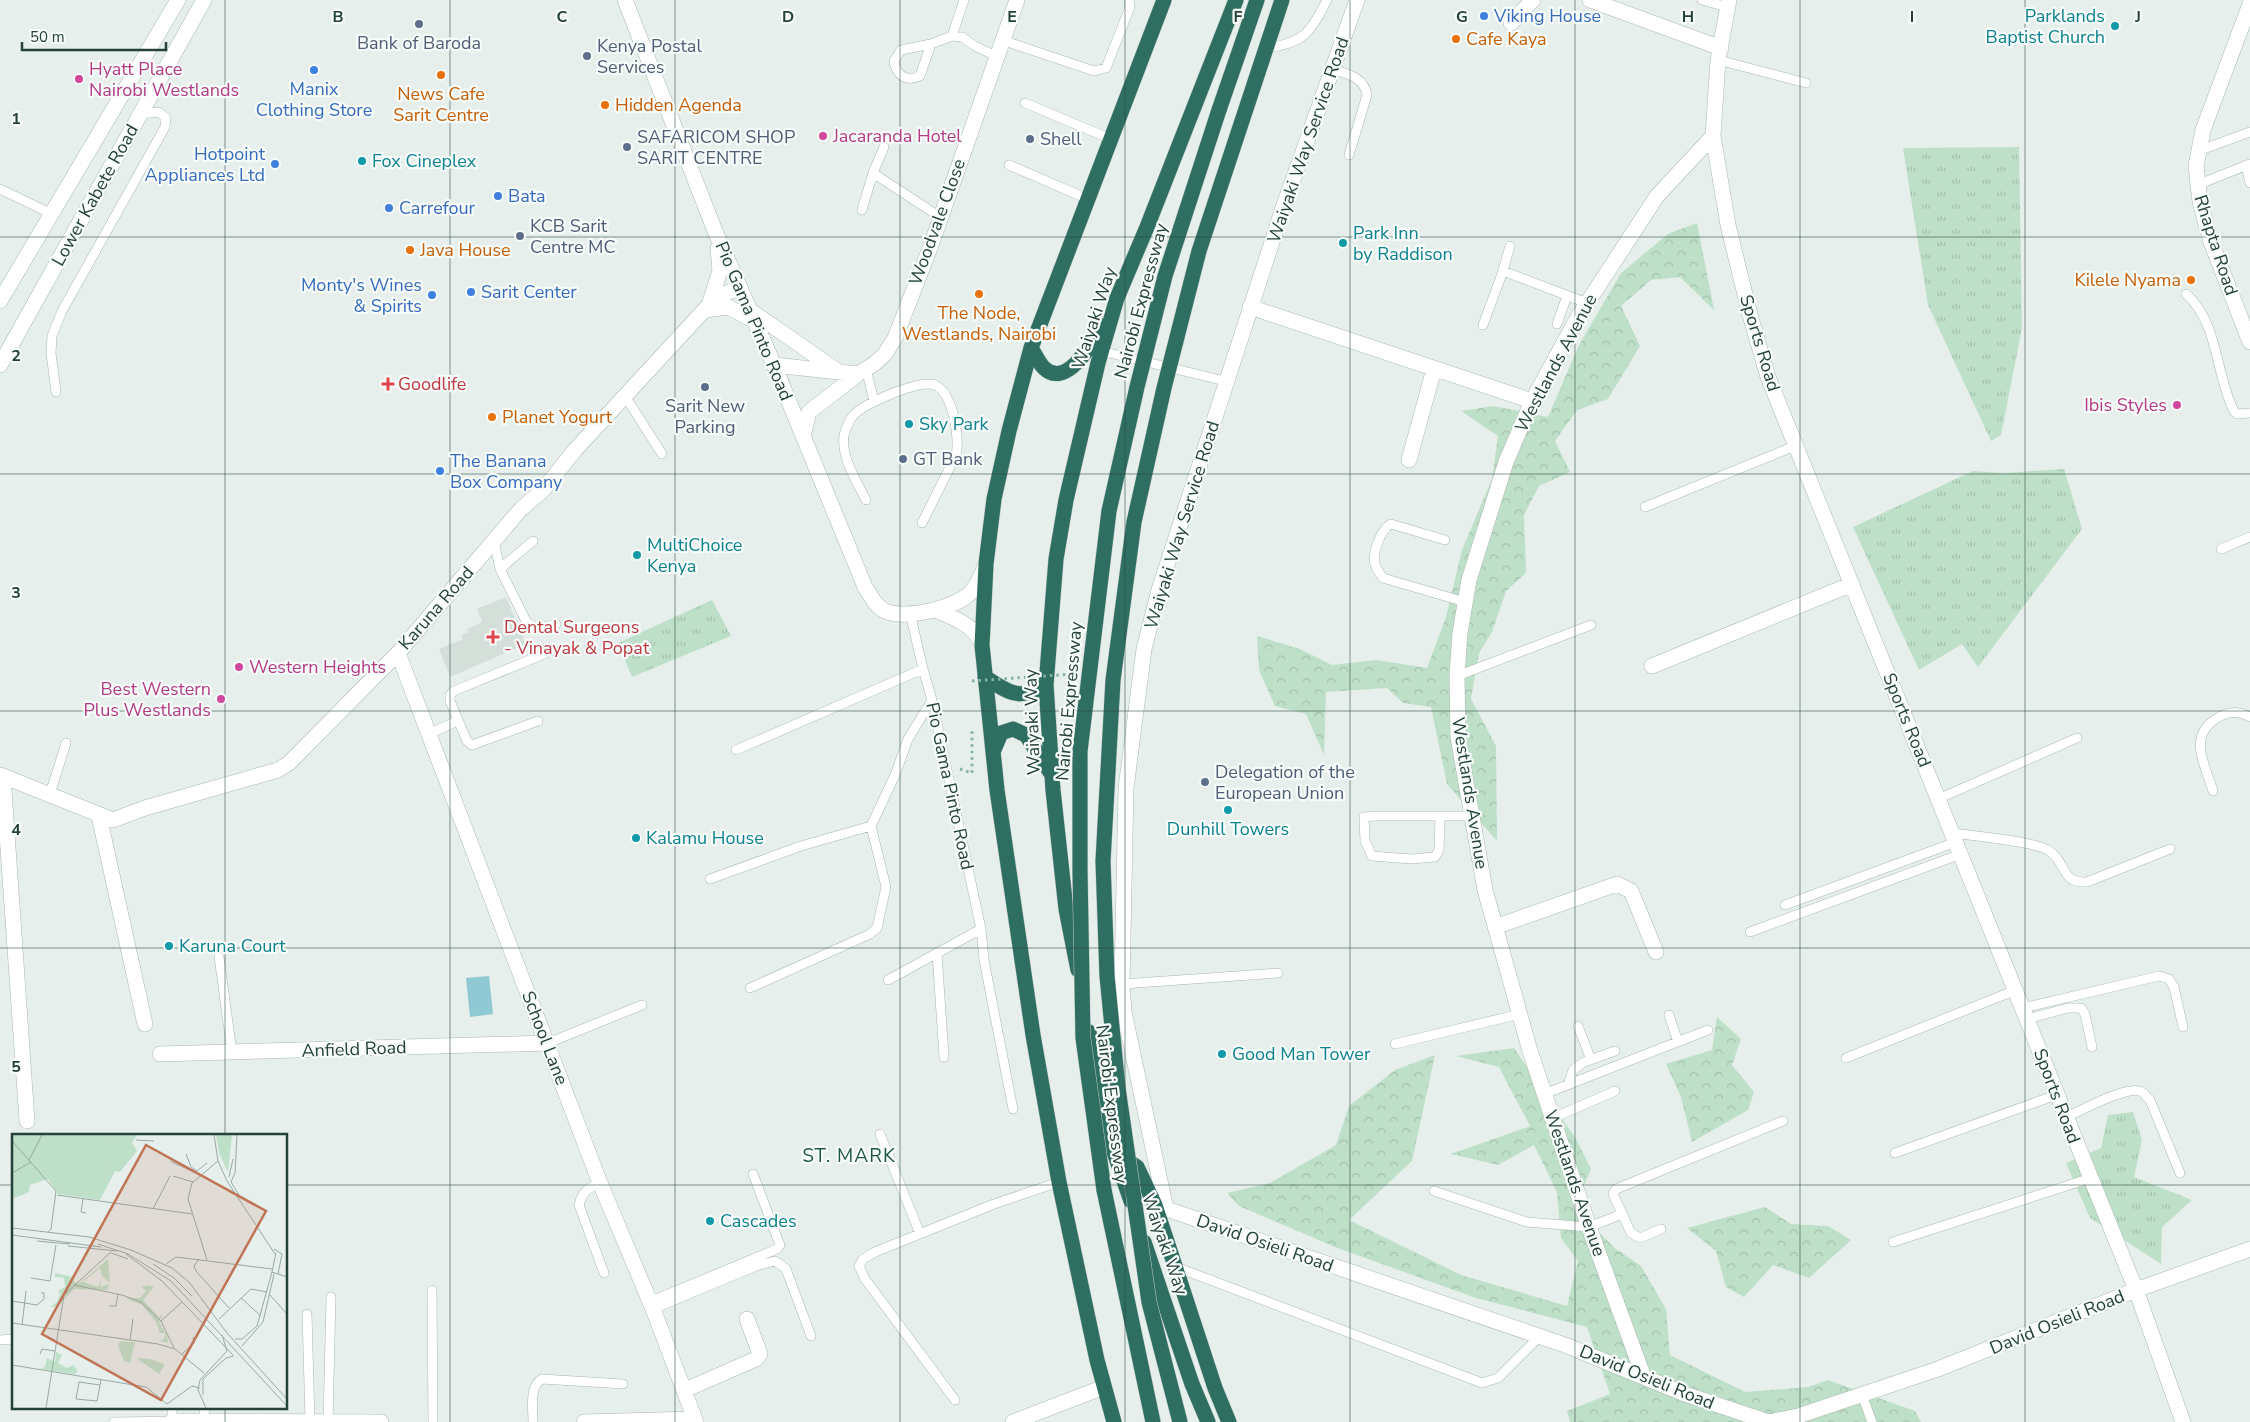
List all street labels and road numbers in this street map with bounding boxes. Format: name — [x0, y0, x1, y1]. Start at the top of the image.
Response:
street label: Waiyaki Way Service Road — [1261, 34, 1355, 246]
street label: Lower Kabete Road — [46, 120, 144, 270]
street label: Woodvale Close — [903, 155, 971, 289]
street label: Rhapta Road — [2188, 192, 2244, 298]
street label: Nairobi Expressway — [1109, 220, 1173, 381]
street label: Pio Gama Pinto Road — [710, 238, 798, 404]
street label: Waiyaki Way — [1066, 263, 1122, 372]
street label: Westlands Avenue — [1509, 290, 1603, 436]
street label: Sports Road — [1734, 292, 1786, 394]
street label: Waiyaki Way Service Road — [1139, 418, 1225, 632]
street label: Karuna Road — [393, 561, 479, 655]
street label: Nairobi Expressway — [1050, 620, 1088, 782]
street label: Waiyaki Way — [1018, 668, 1046, 776]
street label: Sports Road — [1877, 669, 1937, 771]
street label: Pio Gama Pinto Road — [920, 700, 980, 872]
street label: Westlands Avenue — [1446, 715, 1494, 871]
street label: School Lane — [516, 988, 574, 1088]
street label: Nairobi Expressway — [1090, 1023, 1134, 1186]
street label: Anfield Road — [301, 1035, 407, 1063]
street label: Sports Road — [2028, 1045, 2086, 1147]
street label: Westlands Avenue — [1539, 1107, 1611, 1259]
street label: Waiyaki Way — [1136, 1190, 1194, 1299]
street label: David Osieli Road — [1193, 1208, 1337, 1278]
street label: David Osieli Road — [1986, 1284, 2128, 1360]
street label: David Osieli Road — [1576, 1339, 1718, 1415]

